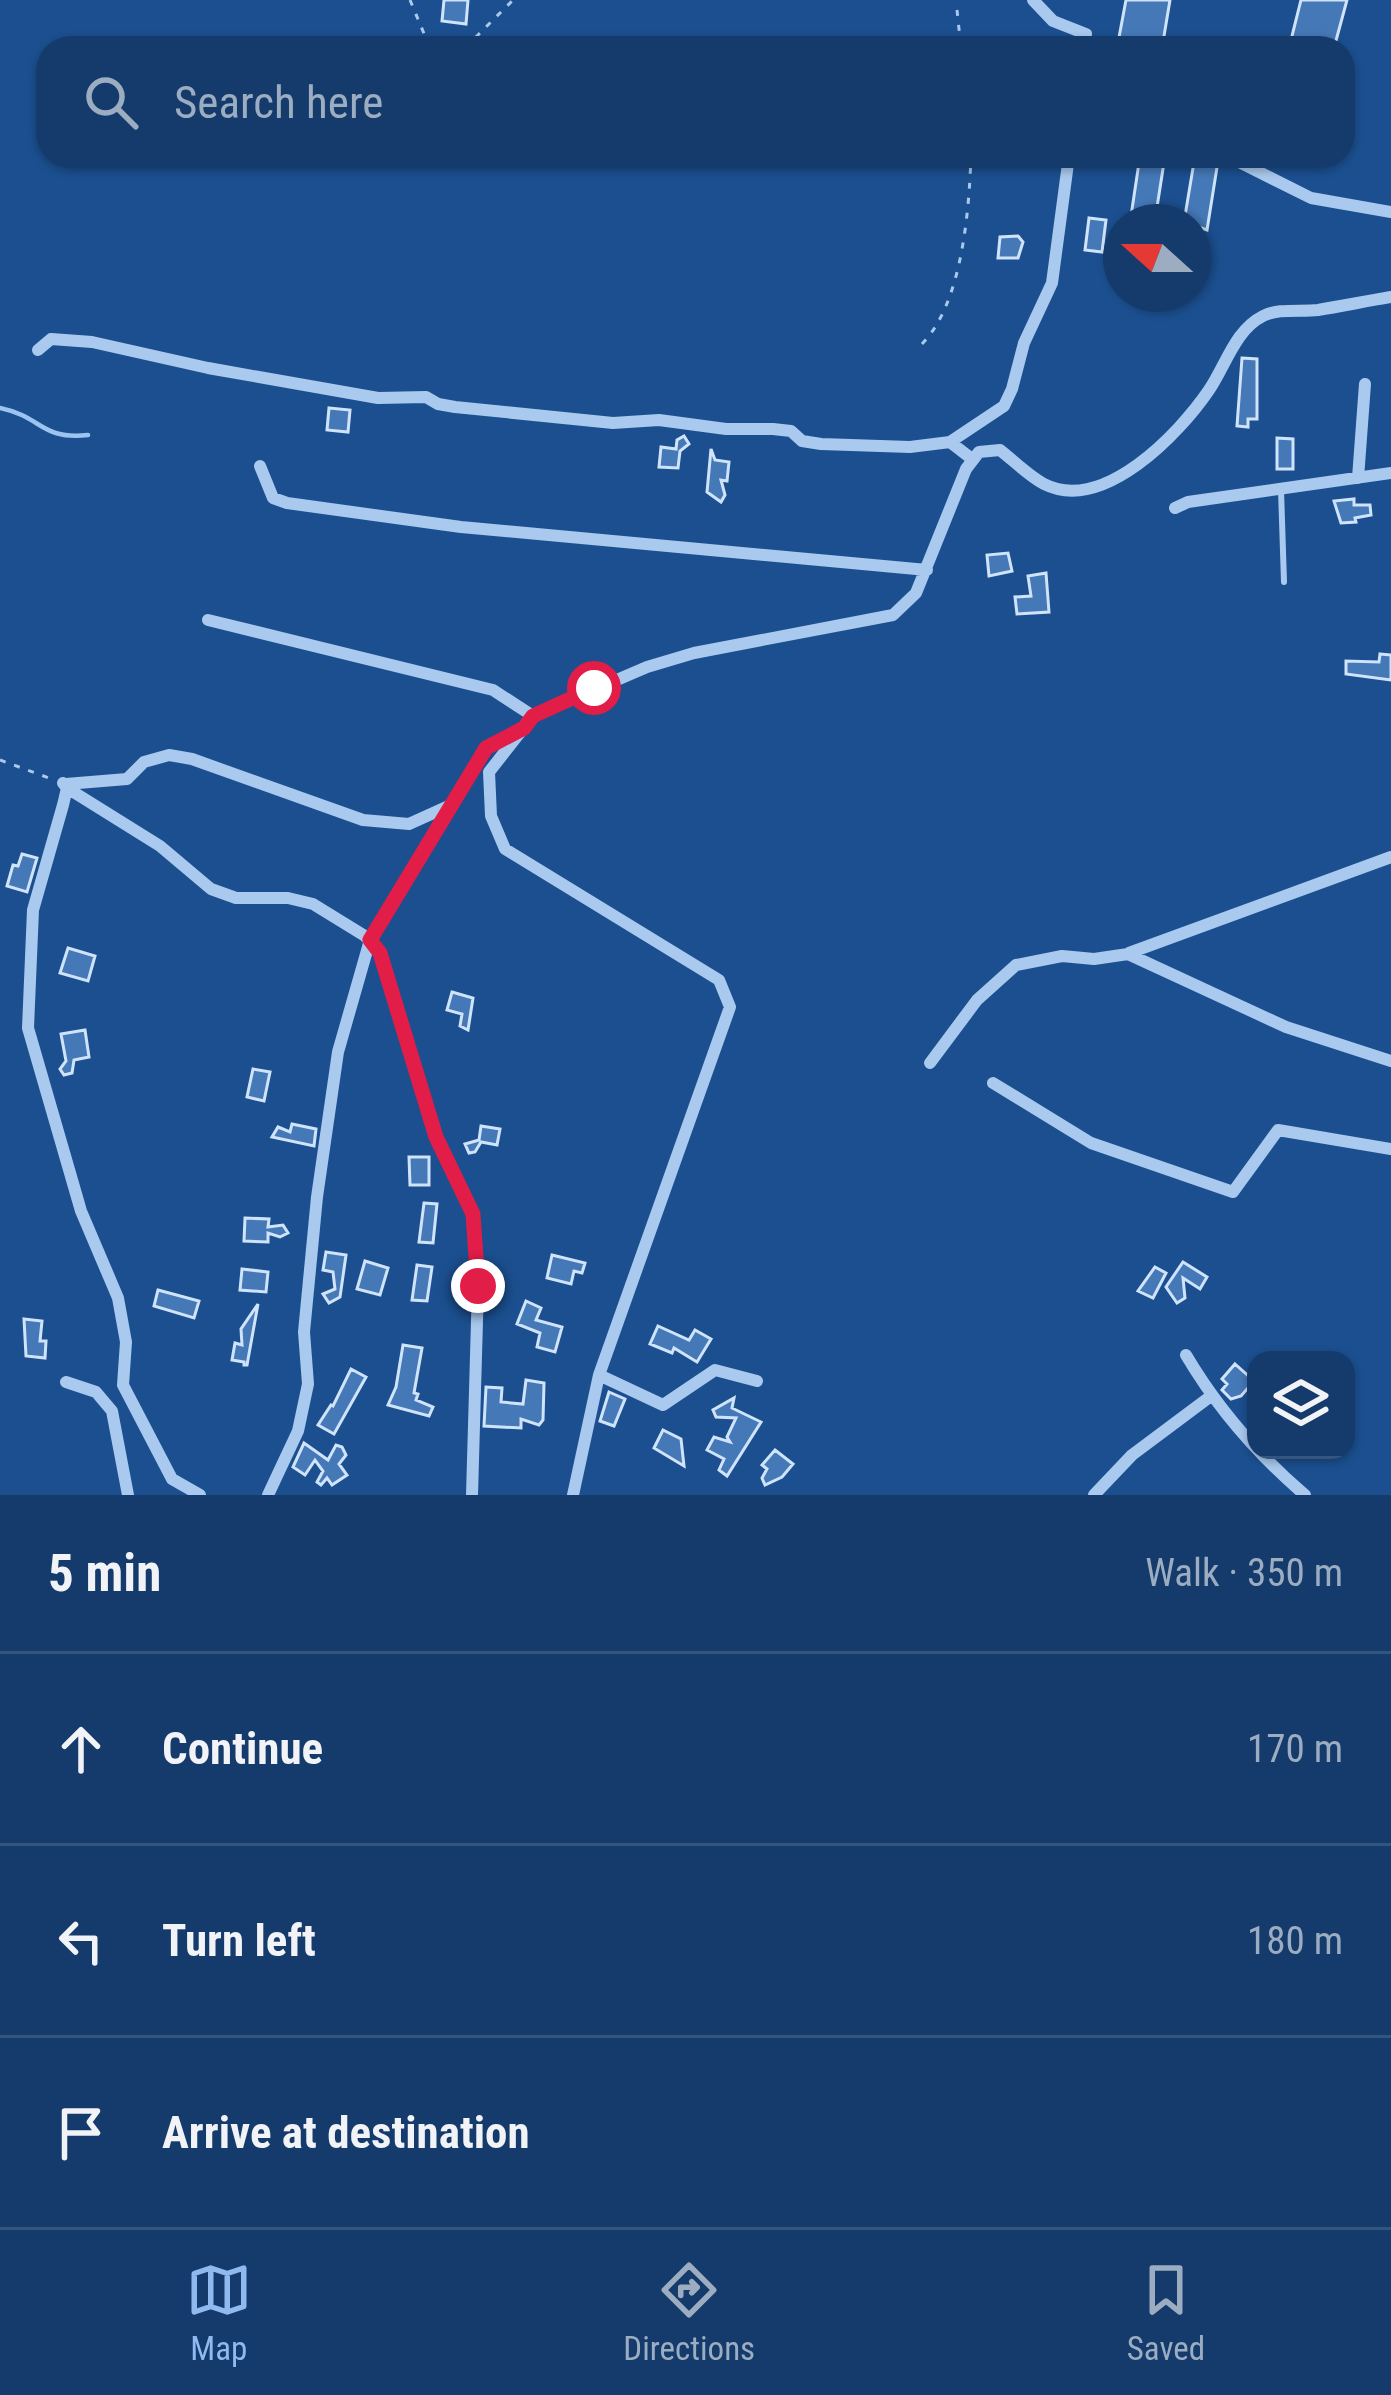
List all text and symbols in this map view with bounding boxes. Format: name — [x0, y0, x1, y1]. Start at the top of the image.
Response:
search box — [36, 36, 1355, 168]
icon: search — [78, 69, 144, 135]
text: Search here — [174, 76, 383, 129]
north arrow — [1103, 204, 1211, 312]
route start — [567, 661, 621, 715]
route end — [451, 1259, 505, 1313]
map controls — [1247, 1351, 1355, 1459]
button: layers — [1247, 1351, 1355, 1459]
text: 5 min — [48, 1544, 161, 1603]
text: Walk · 350 m — [1145, 1550, 1343, 1596]
icon: ahead — [48, 1716, 114, 1782]
text: Continue — [162, 1722, 323, 1775]
text: 170 m — [1247, 1726, 1343, 1772]
icon: left — [48, 1908, 114, 1974]
text: Turn left — [162, 1914, 316, 1967]
text: 180 m — [1247, 1918, 1343, 1964]
icon: arrive — [48, 2100, 114, 2166]
text: Arrive at destination — [162, 2106, 530, 2159]
tab: Map — [186, 2257, 252, 2368]
tab: Directions — [623, 2257, 755, 2368]
tab: Saved — [1127, 2257, 1205, 2368]

